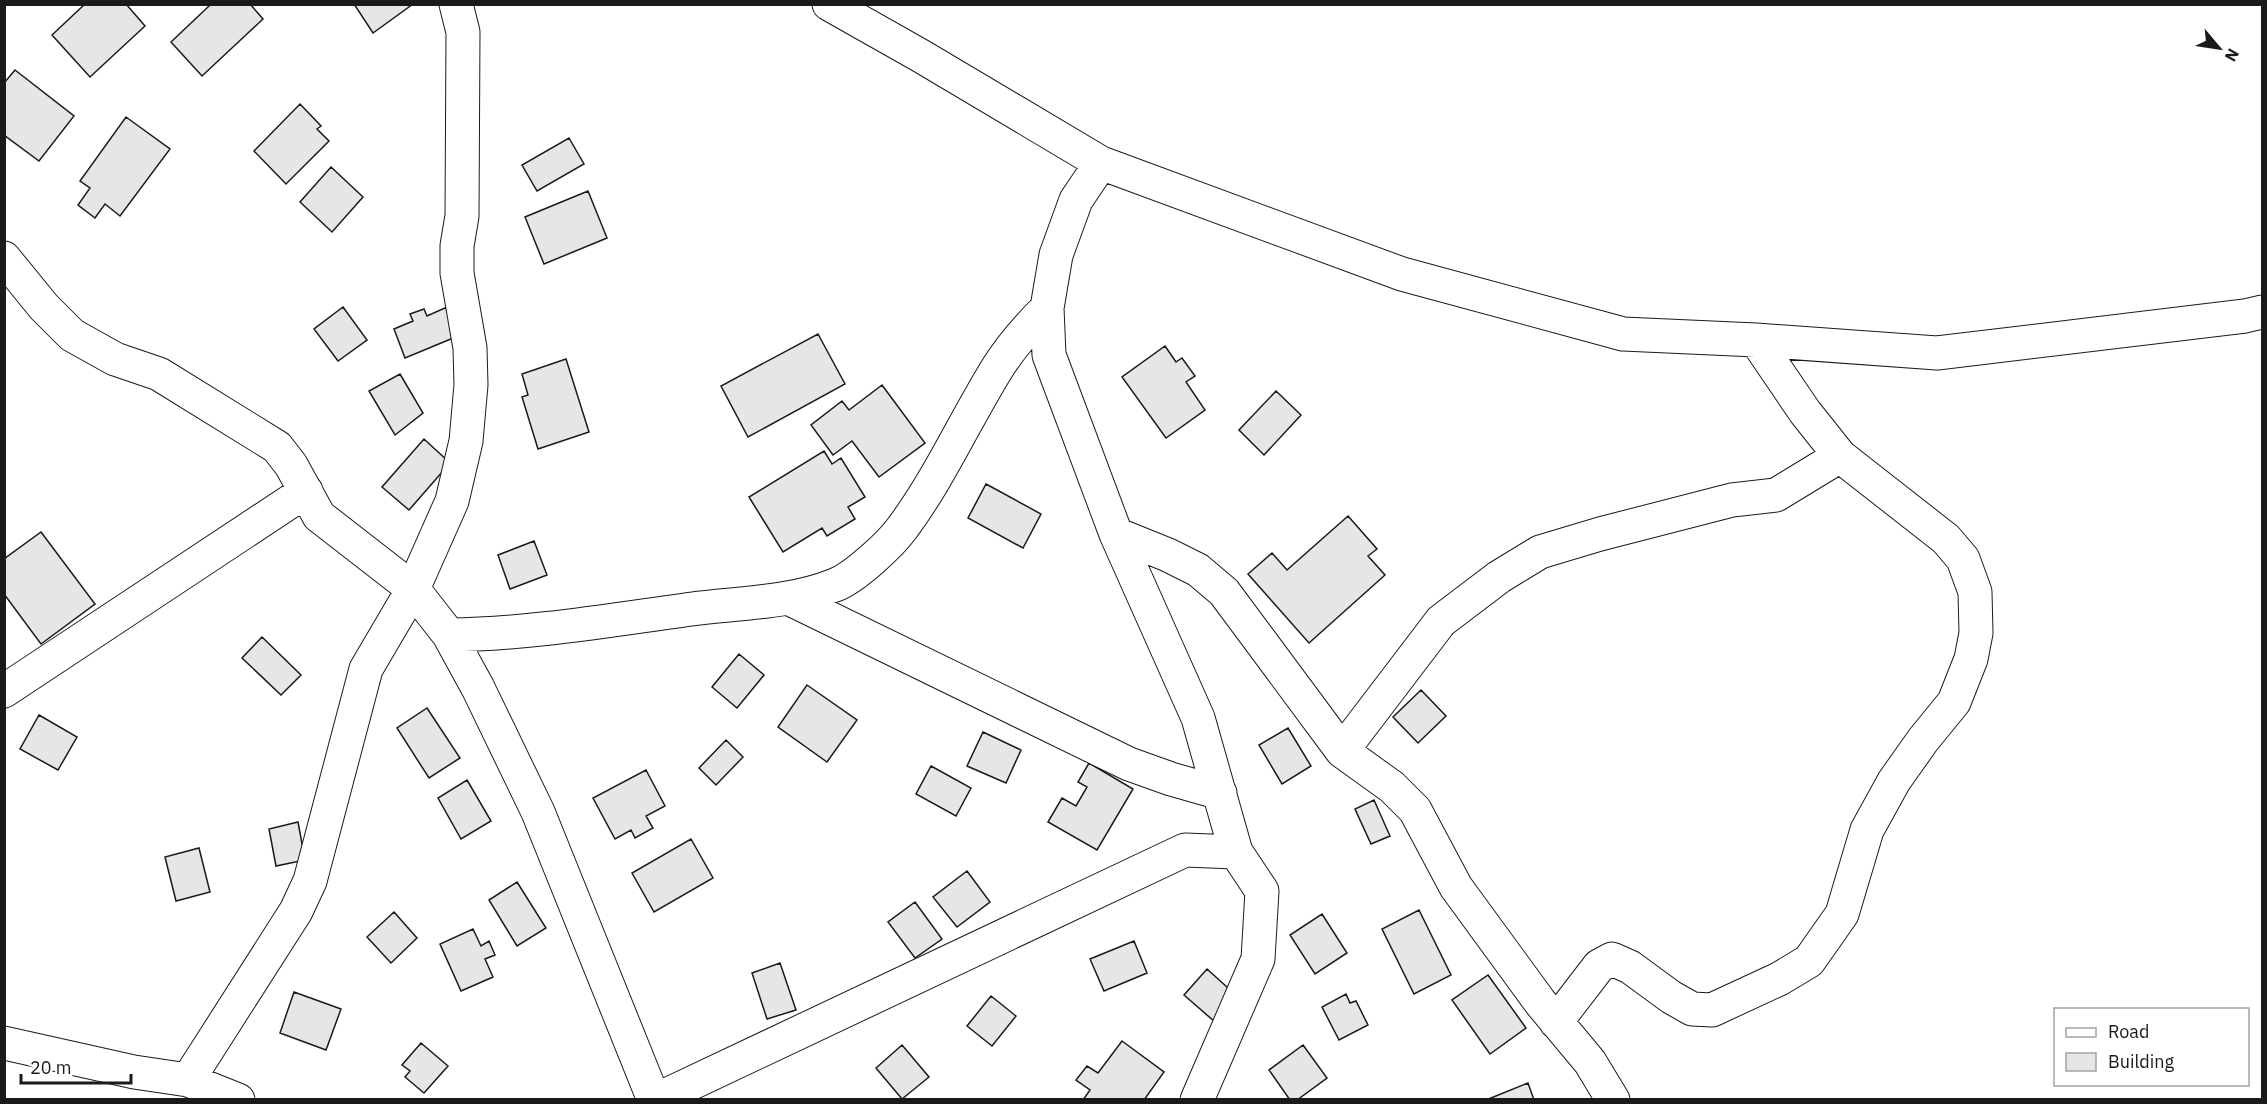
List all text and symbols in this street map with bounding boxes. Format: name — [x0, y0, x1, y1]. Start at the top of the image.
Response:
north arrow — [2189, 18, 2249, 78]
text: N — [2221, 45, 2244, 65]
legend — [2054, 1008, 2249, 1086]
text: Road — [2108, 1020, 2149, 1043]
scale bar — [21, 1047, 130, 1085]
text: Building — [2108, 1050, 2175, 1073]
text: 20 m — [30, 1056, 72, 1079]

